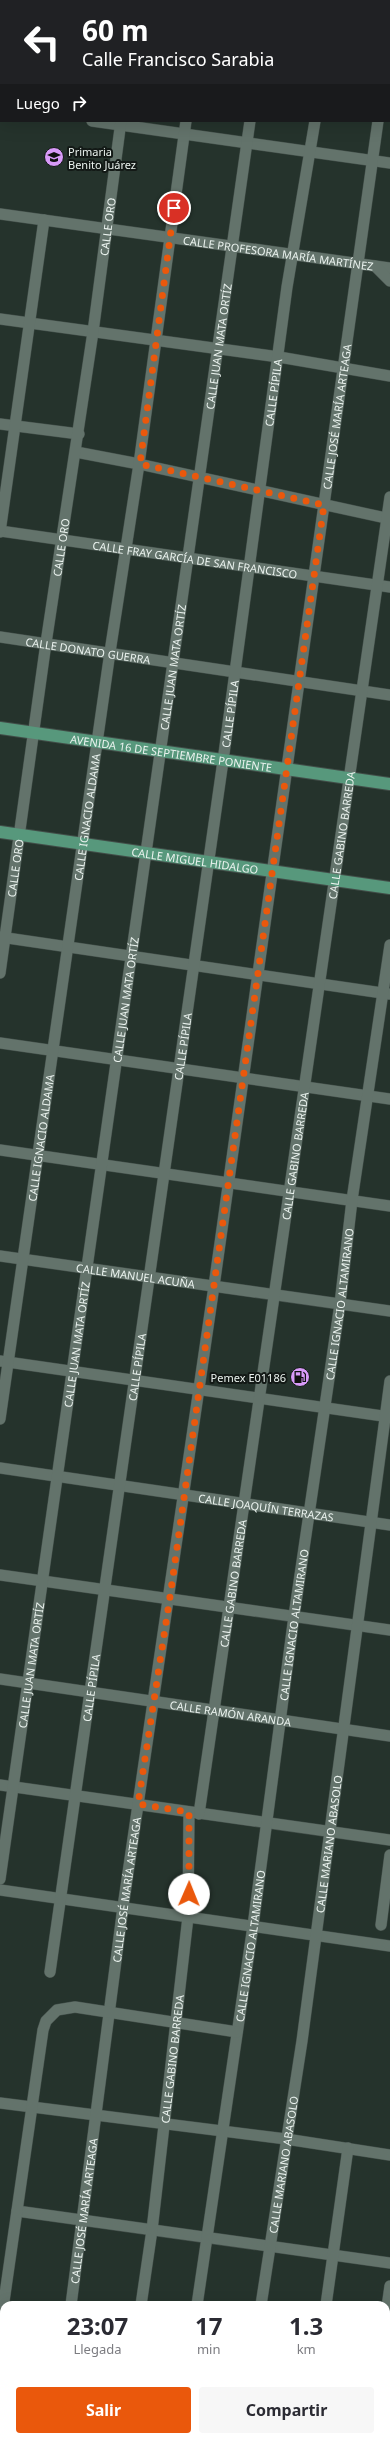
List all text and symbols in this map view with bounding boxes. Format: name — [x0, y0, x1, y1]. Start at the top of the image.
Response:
text: 60 m — [82, 11, 149, 49]
icon: left — [16, 16, 68, 68]
text: Calle Francisco Sarabia — [82, 47, 274, 71]
icon: right — [68, 92, 90, 114]
text: Luego — [16, 93, 60, 113]
place label: Primaria Benito Juárez — [68, 144, 136, 172]
school or university icon: Primaria Benito Juárez — [43, 146, 65, 168]
pin — [157, 191, 191, 225]
street label: CALLE ORO — [96, 197, 118, 257]
icon: arrive — [163, 197, 185, 219]
street label: CALLE PROFESORA MARÍA MARTÍNEZ — [182, 232, 374, 273]
street label: CALLE JUAN MATA ORTÍZ — [202, 283, 234, 410]
street label: CALLE JOSÉ MARÍA ARTEAGA — [319, 342, 354, 490]
street label: CALLE PÍPILA — [261, 357, 285, 427]
street label: CALLE ORO — [49, 517, 72, 577]
street label: CALLE FRAY GARCÍA DE SAN FRANCISCO — [92, 537, 298, 581]
street label: CALLE JUAN MATA ORTÍZ — [156, 603, 189, 731]
street label: CALLE DONATO GUERRA — [25, 633, 152, 667]
street label: CALLE PÍPILA — [217, 678, 242, 748]
street label: AVENIDA 16 DE SEPTIEMBRE PONIENTE — [69, 731, 273, 774]
street label: CALLE IGNACIO ALDAMA — [70, 752, 103, 882]
street label: CALLE GABINO BARREDA — [324, 769, 358, 900]
street label: CALLE ORO — [3, 838, 26, 898]
street label: CALLE MIGUEL HIDALGO — [131, 843, 259, 877]
street label: CALLE JUAN MATA ORTÍZ — [109, 936, 141, 1064]
street label: CALLE PÍPILA — [170, 1011, 195, 1081]
street label: CALLE IGNACIO ALDAMA — [24, 1072, 57, 1202]
street label: CALLE GABINO BARREDA — [278, 1090, 311, 1221]
street label: CALLE IGNACIO ALTAMIRANO — [321, 1227, 356, 1381]
street label: CALLE MANUEL ACUÑA — [75, 1259, 197, 1291]
street label: CALLE JUAN MATA ORTÍZ — [60, 1281, 92, 1408]
street label: CALLE PÍPILA — [124, 1331, 149, 1402]
fuel station icon: Pemex E01186 — [289, 1366, 311, 1388]
place label: Pemex E01186 — [211, 1370, 286, 1385]
street label: CALLE JOAQUÍN TERRAZAS — [197, 1490, 335, 1524]
street label: CALLE GABINO BARREDA — [216, 1517, 249, 1648]
street label: CALLE IGNACIO ALTAMIRANO — [275, 1548, 311, 1702]
street label: CALLE JUAN MATA ORTÍZ — [14, 1601, 47, 1729]
street label: CALLE PÍPILA — [78, 1652, 103, 1723]
street label: CALLE RAMÓN ARANDA — [169, 1696, 293, 1729]
street label: CALLE MARIANO ABASOLO — [312, 1774, 345, 1914]
street label: CALLE JOSÉ MARÍA ARTEAGA — [108, 1815, 144, 1963]
street label: CALLE IGNACIO ALTAMIRANO — [231, 1869, 268, 2023]
position arrow — [168, 1873, 210, 1915]
street label: CALLE GABINO BARREDA — [157, 1993, 187, 2124]
street label: CALLE MARIANO ABASOLO — [265, 2095, 301, 2235]
street label: CALLE JOSÉ MARÍA ARTEAGA — [66, 2136, 100, 2284]
text: 23:07 — [67, 2309, 128, 2342]
text: 17 — [195, 2309, 222, 2342]
text: 1.3 — [289, 2309, 323, 2342]
text: Llegada — [73, 2340, 122, 2358]
text: min — [197, 2340, 220, 2358]
text: km — [297, 2340, 316, 2358]
button: Salir — [16, 2387, 191, 2433]
button: Compartir — [199, 2387, 374, 2433]

